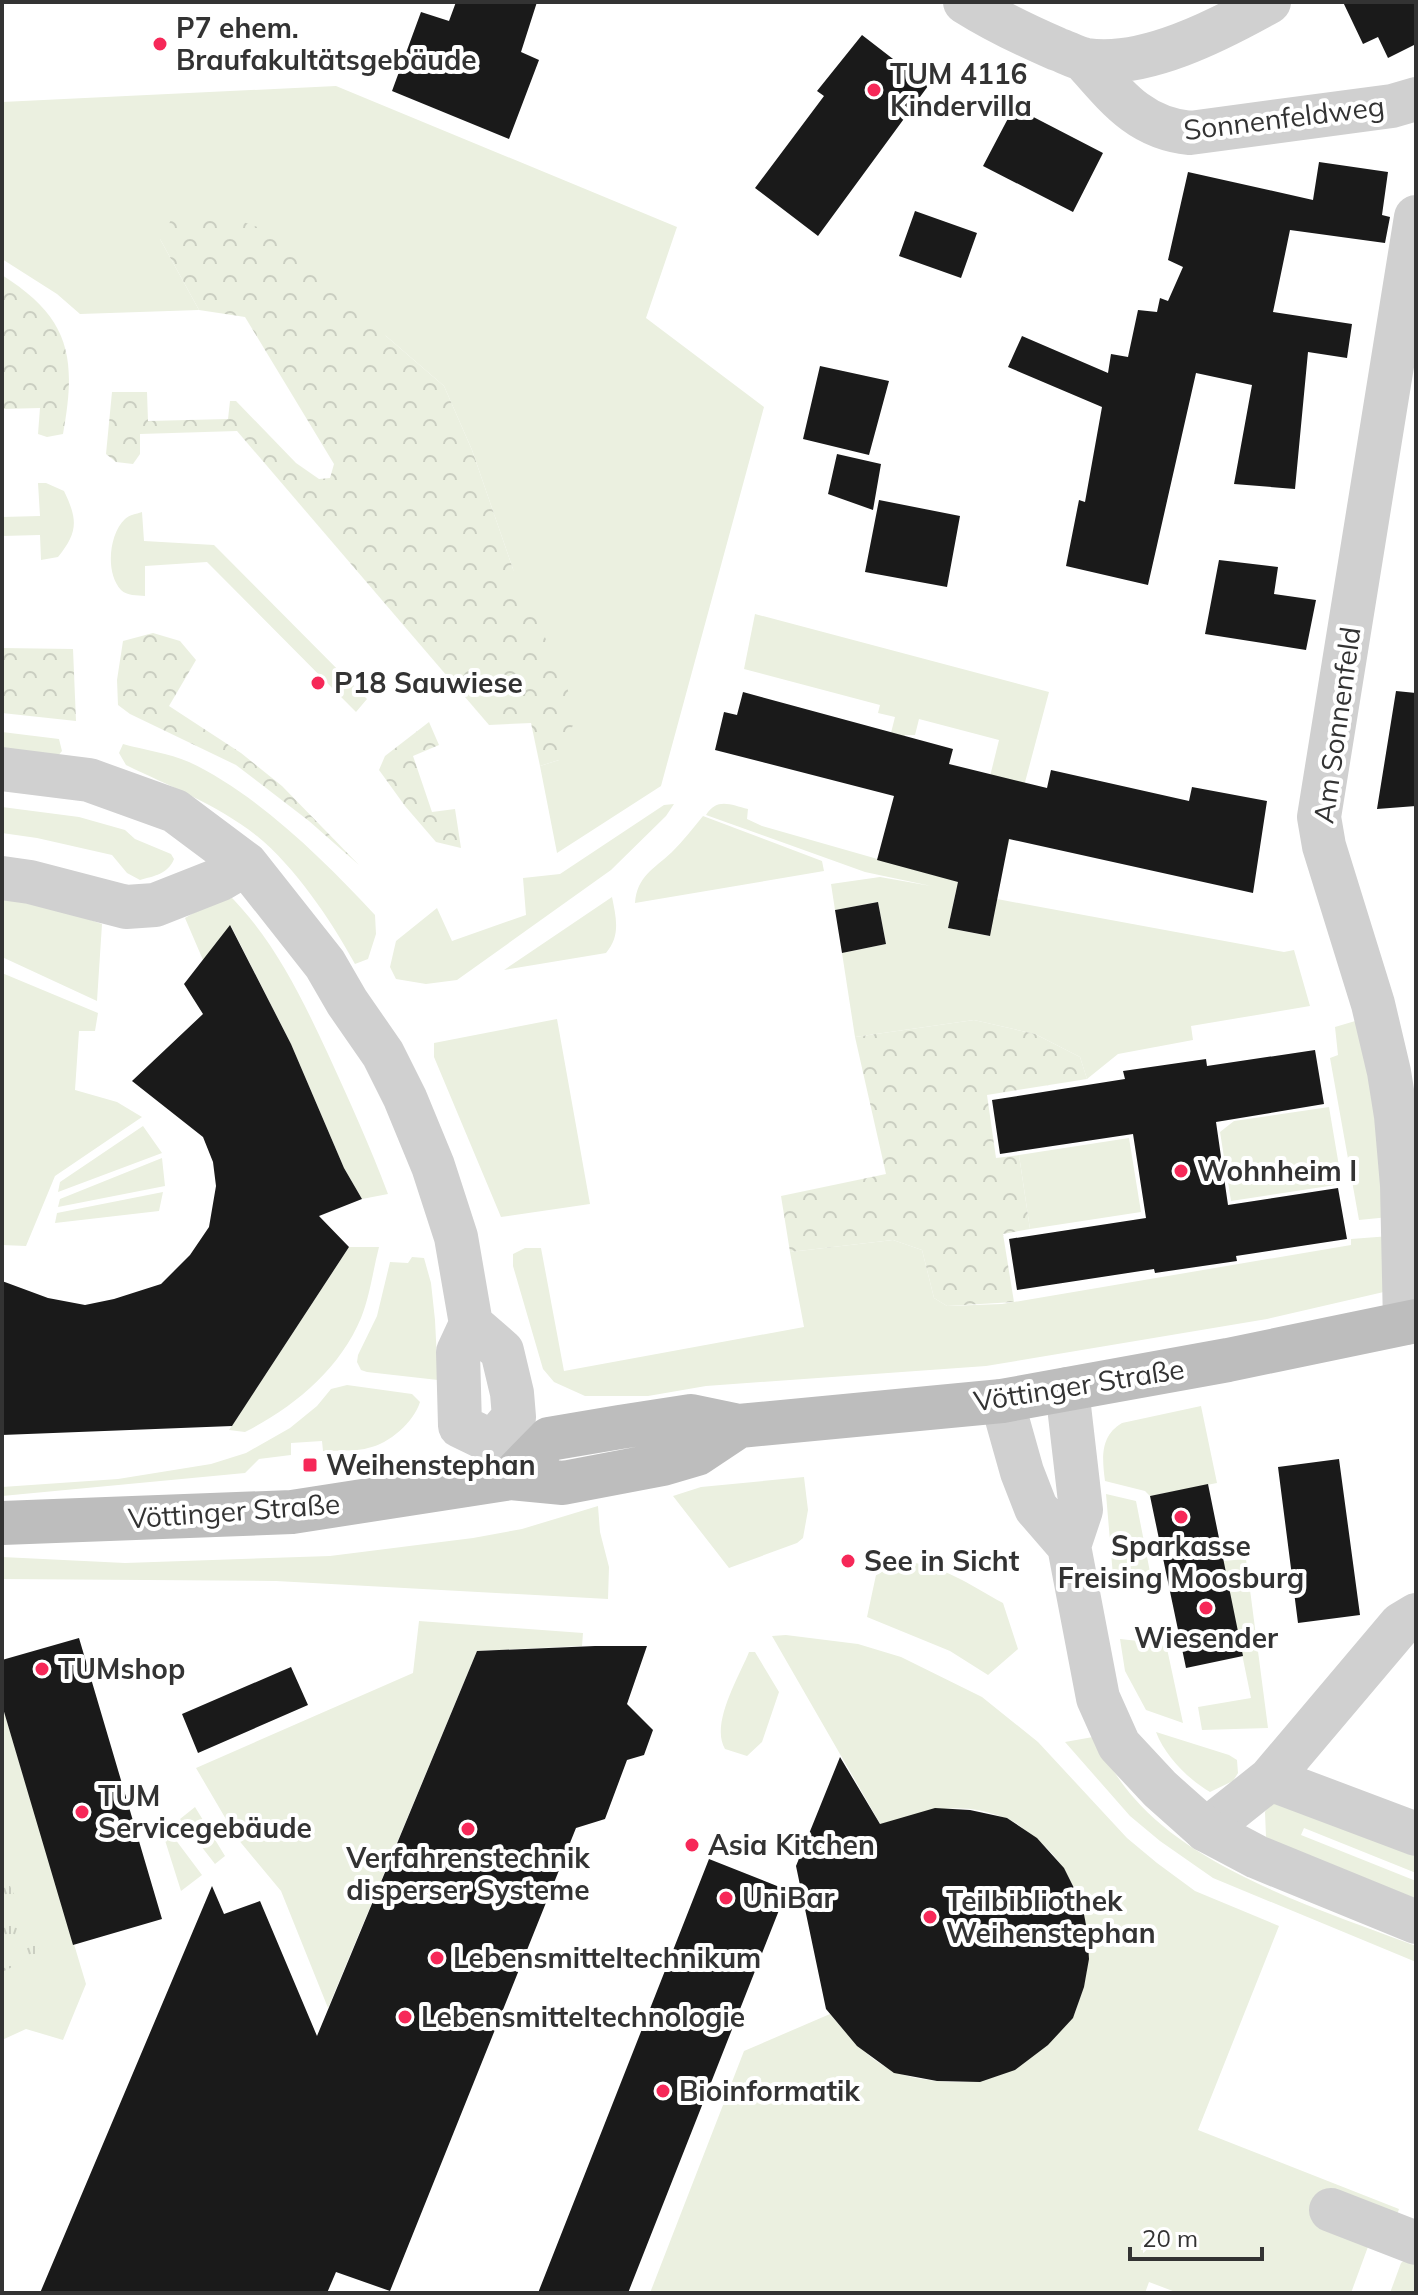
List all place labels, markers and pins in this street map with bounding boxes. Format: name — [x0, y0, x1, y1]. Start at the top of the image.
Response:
place label: P7 ehem. Braufakultätsgebäude — [176, 10, 477, 77]
marker: P7 ehem. Braufakultätsgebäude — [151, 35, 169, 53]
place label: TUM 4116 Kindervilla — [890, 56, 1032, 123]
marker: TUM 4116 Kindervilla — [865, 81, 883, 99]
place label: P18 Sauwiese — [334, 665, 523, 700]
marker: P18 Sauwiese — [309, 674, 327, 692]
place label: Wohnheim I — [1197, 1153, 1357, 1188]
marker: Wohnheim I — [1172, 1162, 1190, 1180]
place label: Weihenstephan — [326, 1447, 536, 1482]
marker: Weihenstephan — [301, 1456, 319, 1474]
marker: Sparkasse Freising Moosburg — [1172, 1508, 1190, 1526]
place label: Sparkasse Freising Moosburg — [1058, 1528, 1304, 1595]
place label: See in Sicht — [864, 1543, 1020, 1578]
marker: See in Sicht — [839, 1552, 857, 1570]
marker: Wiesender — [1197, 1599, 1215, 1617]
place label: Wiesender — [1134, 1620, 1278, 1655]
place label: TUMshop — [58, 1651, 185, 1686]
marker: TUMshop — [33, 1660, 51, 1678]
place label: TUM Servicegebäude — [98, 1778, 312, 1845]
marker: TUM Servicegebäude — [73, 1803, 91, 1821]
marker: Verfahrenstechnik disperser Systeme — [459, 1820, 477, 1838]
place label: Asia Kitchen — [708, 1827, 875, 1862]
marker: Asia Kitchen — [683, 1836, 701, 1854]
place label: Verfahrenstechnik disperser Systeme — [345, 1840, 590, 1907]
place label: UniBar — [742, 1880, 835, 1915]
place label: Teilbibliothek Weihenstephan — [946, 1883, 1156, 1950]
marker: UniBar — [717, 1889, 735, 1907]
marker: Teilbibliothek Weihenstephan — [921, 1908, 939, 1926]
place label: Lebensmitteltechnikum — [453, 1940, 761, 1975]
marker: Lebensmitteltechnikum — [428, 1949, 446, 1967]
place label: Lebensmitteltechnologie — [421, 1999, 745, 2034]
marker: Lebensmitteltechnologie — [396, 2008, 414, 2026]
place label: Bioinformatik — [679, 2073, 860, 2108]
marker: Bioinformatik — [654, 2082, 672, 2100]

